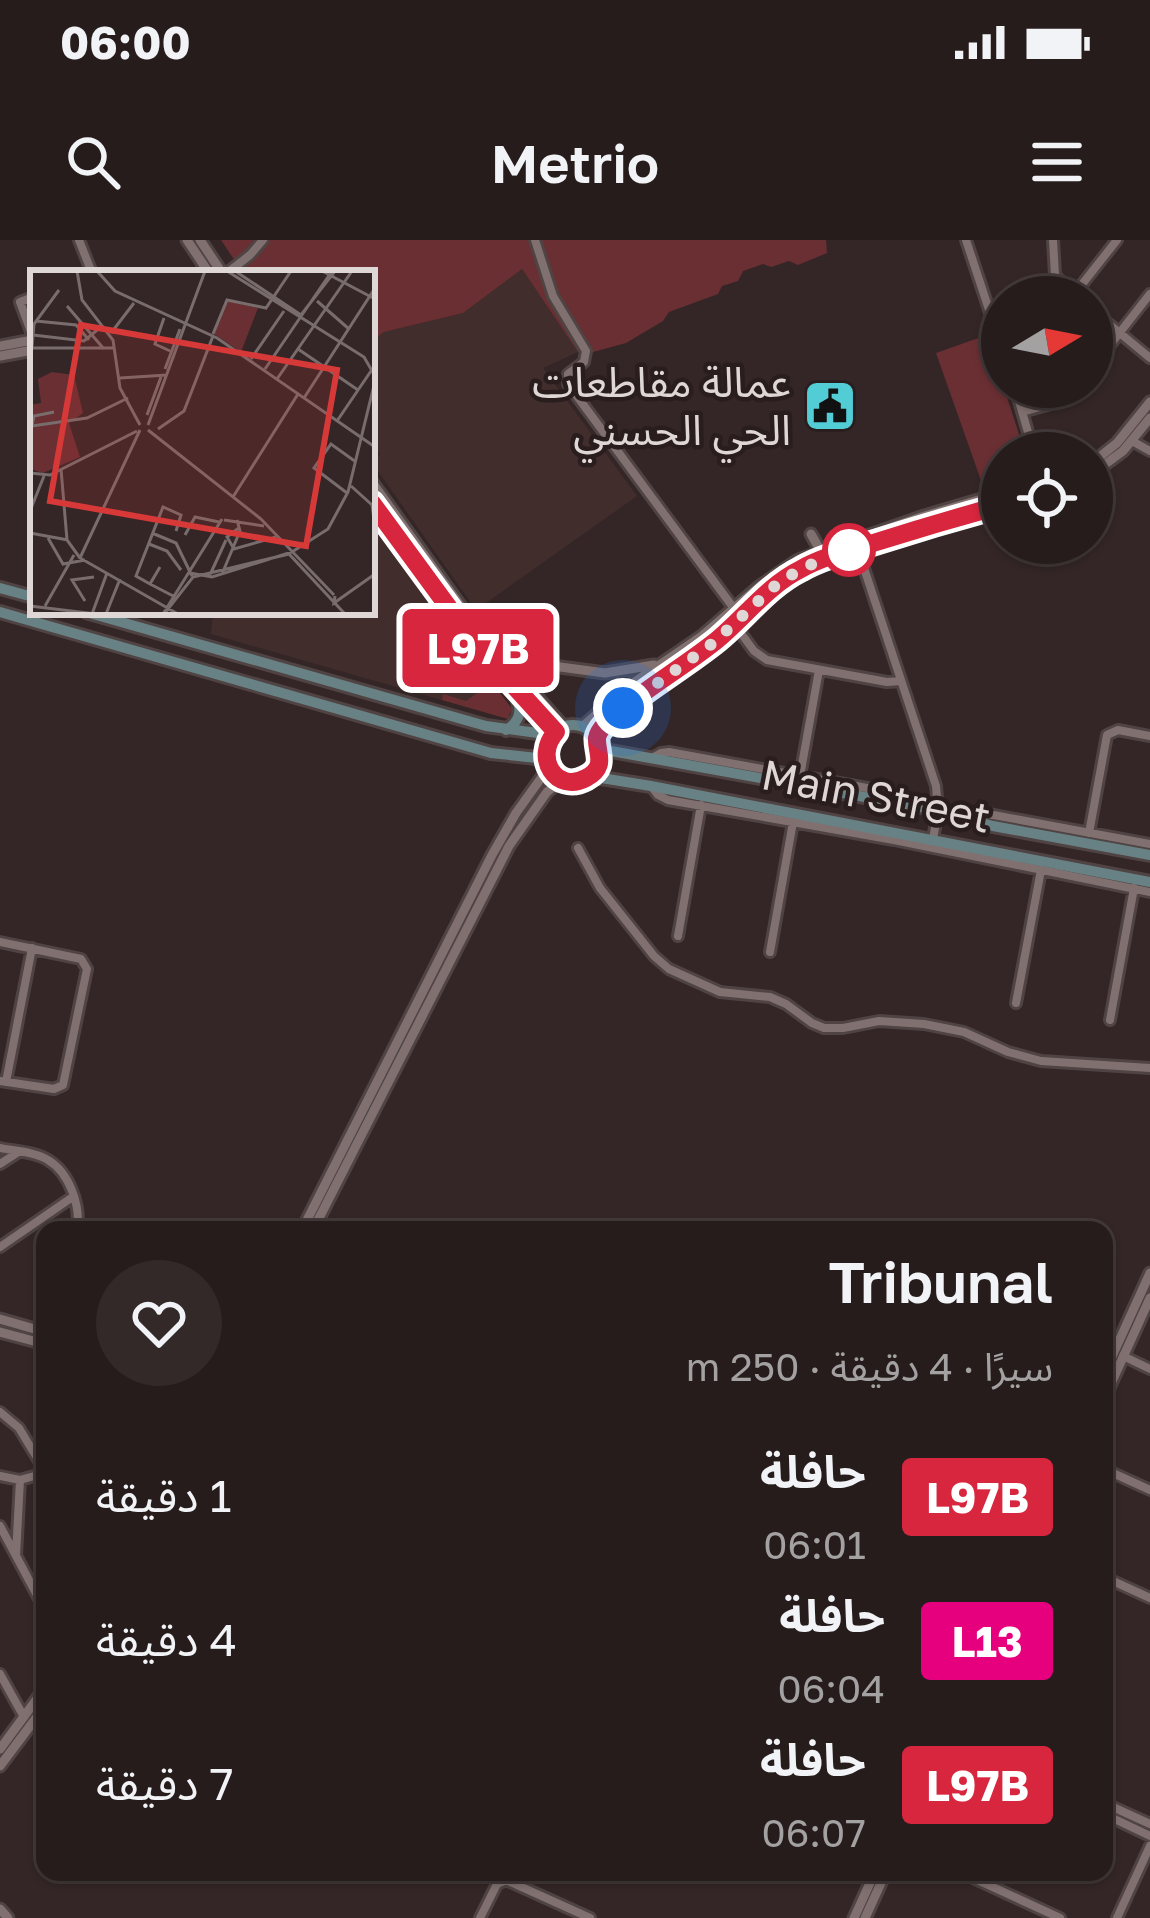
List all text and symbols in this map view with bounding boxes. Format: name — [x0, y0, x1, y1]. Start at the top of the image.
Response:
text: 06:00 — [60, 15, 191, 69]
icon: search — [60, 129, 126, 195]
icon: menu — [1024, 129, 1090, 195]
text: Metrio — [491, 130, 659, 195]
inset map — [30, 270, 375, 615]
north arrow — [981, 276, 1113, 408]
map controls — [981, 276, 1113, 564]
place label: عمالة مقاطعات الحي الحسني — [532, 356, 791, 463]
public building icon: عمالة مقاطعات الحي الحسني — [802, 378, 858, 434]
button: locate — [981, 432, 1113, 564]
unlabelled marker — [824, 525, 874, 575]
line badge: L97B — [394, 609, 562, 687]
text: L97B — [426, 623, 530, 673]
your location — [593, 678, 653, 738]
street label: Main Street — [758, 748, 995, 842]
text: Tribunal — [828, 1247, 1053, 1316]
button: heart — [96, 1260, 222, 1386]
text: سيرًا · 4 دقيقة · 250 m — [686, 1343, 1053, 1390]
text: حافلة — [760, 1444, 866, 1498]
text: 1 دقيقة — [96, 1468, 232, 1522]
text: L97B — [926, 1472, 1029, 1522]
text: 06:01 — [763, 1521, 866, 1568]
text: حافلة — [779, 1588, 885, 1642]
text: 4 دقيقة — [96, 1612, 237, 1666]
text: L13 — [951, 1616, 1023, 1666]
text: 06:04 — [778, 1665, 885, 1712]
text: حافلة — [760, 1732, 866, 1786]
text: 7 دقيقة — [96, 1756, 234, 1810]
text: L97B — [926, 1760, 1029, 1810]
text: 06:07 — [762, 1809, 866, 1856]

